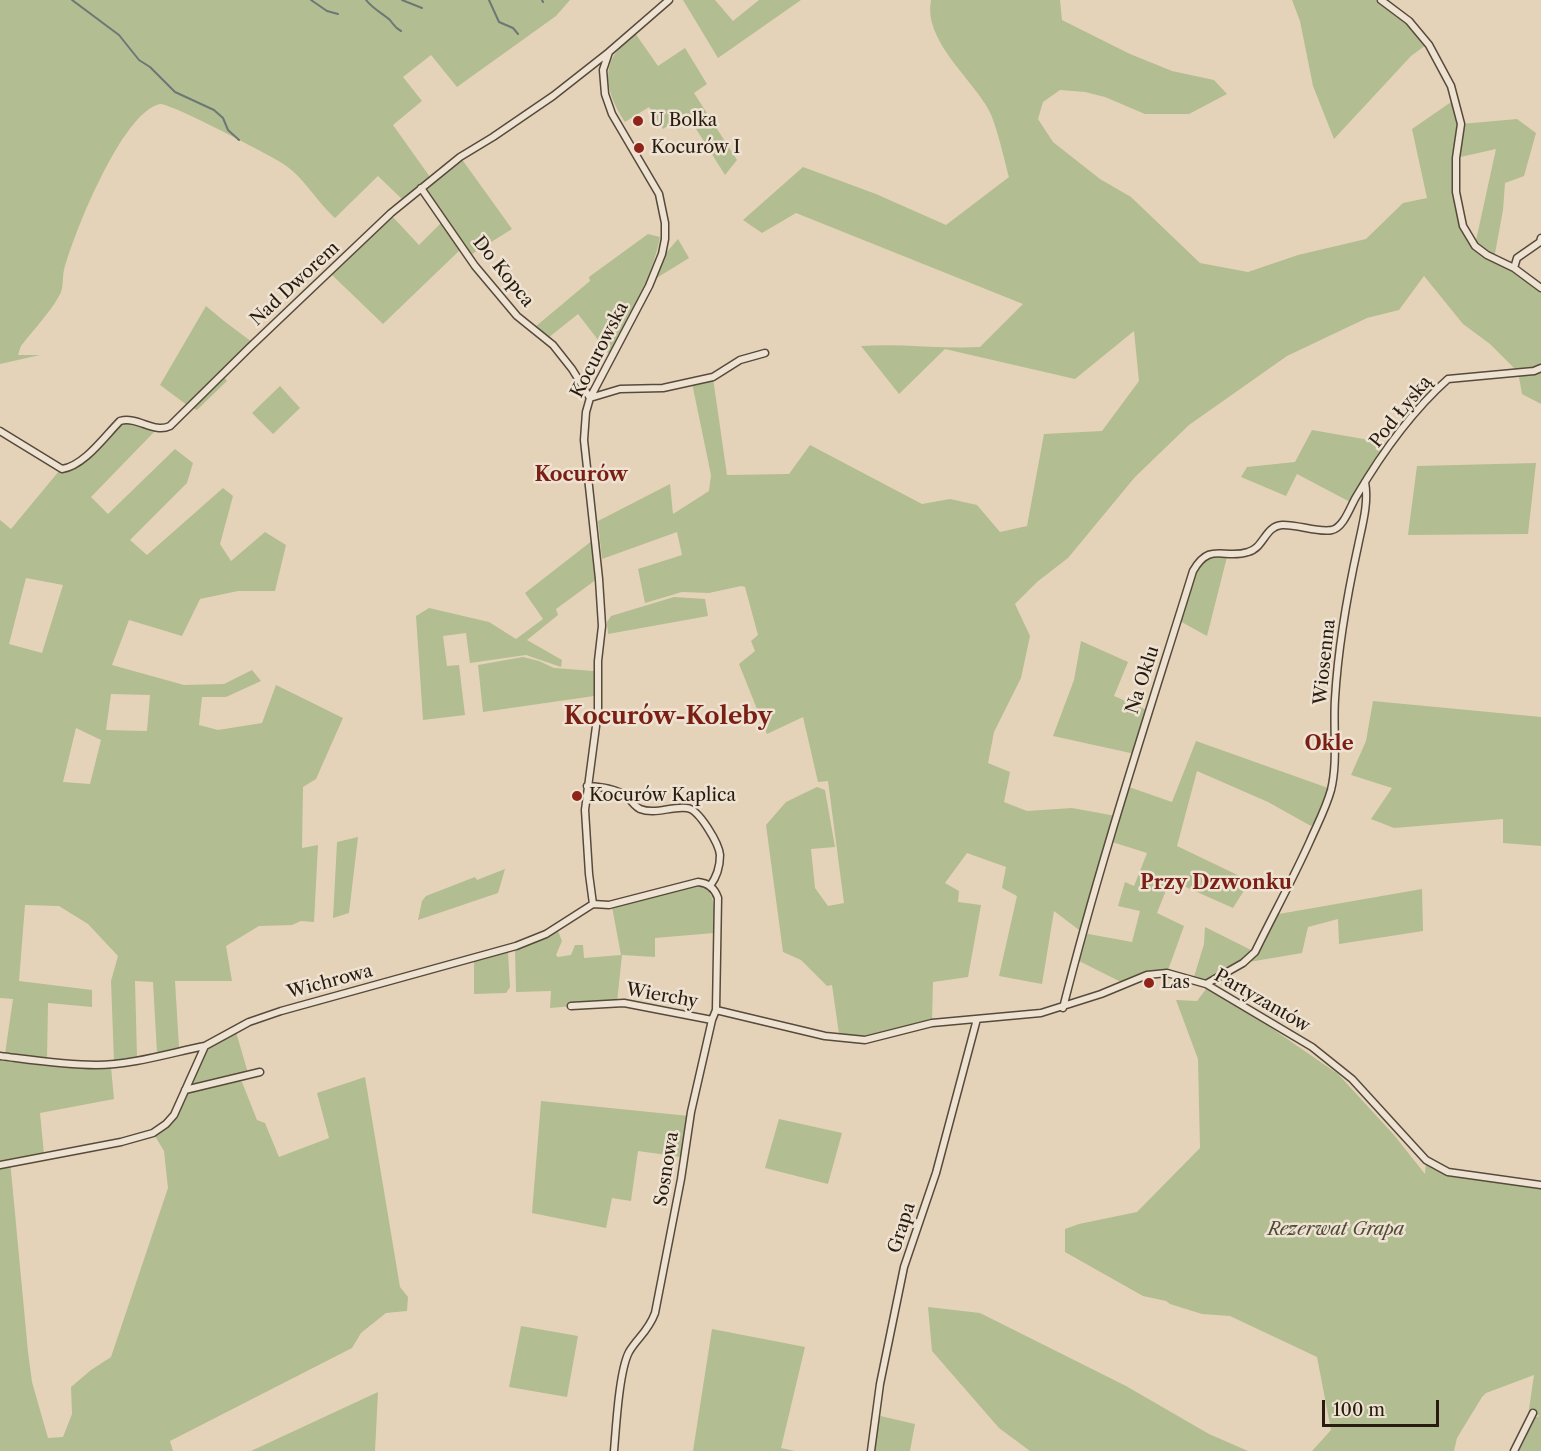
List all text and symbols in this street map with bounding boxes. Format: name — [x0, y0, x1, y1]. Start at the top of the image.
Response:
place label: U Bolka — [650, 110, 717, 132]
marker: U Bolka — [631, 114, 645, 128]
place label: Kocurów I — [651, 137, 740, 159]
marker: Kocurów I — [632, 141, 646, 155]
street label: Do Kopca — [468, 232, 538, 312]
street label: Nad Dworem — [246, 237, 344, 331]
street label: Kocurowska — [567, 298, 633, 402]
street label: Pod Łyską — [1365, 372, 1437, 452]
district label: Kocurów — [534, 463, 628, 487]
street label: Wiosenna — [1310, 618, 1340, 706]
street label: Na Oklu — [1122, 643, 1164, 717]
district label: Kocurów-Koleby — [564, 703, 772, 731]
district label: Okle — [1304, 732, 1354, 756]
place label: Kocurów Kaplica — [589, 785, 736, 807]
marker: Kocurów Kaplica — [570, 789, 584, 803]
district label: Przy Dzwonku — [1140, 871, 1292, 895]
street label: Wichrowa — [285, 960, 375, 1004]
street label: Partyzantów — [1210, 965, 1314, 1037]
place label: Las — [1161, 972, 1190, 994]
marker: Las — [1142, 976, 1156, 990]
street label: Wierchy — [624, 979, 700, 1013]
street label: Sosnowa — [650, 1130, 684, 1208]
street label: Grapa — [884, 1200, 920, 1256]
park label: Rezerwat Grapa — [1268, 1219, 1404, 1241]
scale bar — [1325, 1388, 1442, 1426]
text: 100 m — [1333, 1399, 1385, 1421]

